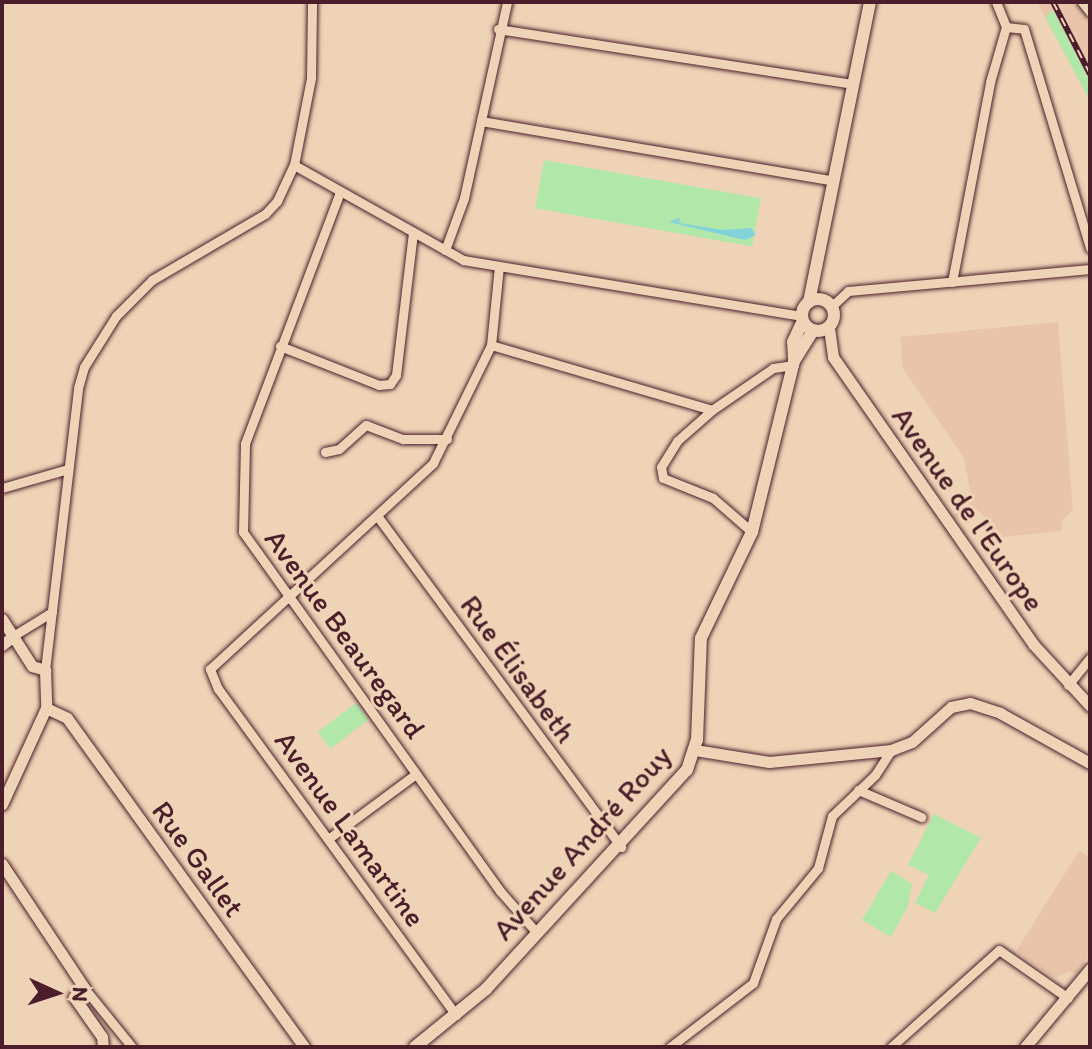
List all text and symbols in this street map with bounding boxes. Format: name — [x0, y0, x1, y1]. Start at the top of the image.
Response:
street label: Avenue de l'Europe — [884, 400, 1052, 618]
street label: Avenue Beauregard — [257, 522, 433, 746]
street label: Rue Élisabeth — [453, 588, 583, 750]
street label: Avenue Lamartine — [267, 724, 433, 934]
street label: Avenue André Rouy — [485, 738, 679, 948]
street label: Rue Gallet — [144, 794, 252, 924]
north arrow — [16, 953, 96, 1033]
text: N — [67, 986, 94, 1002]

